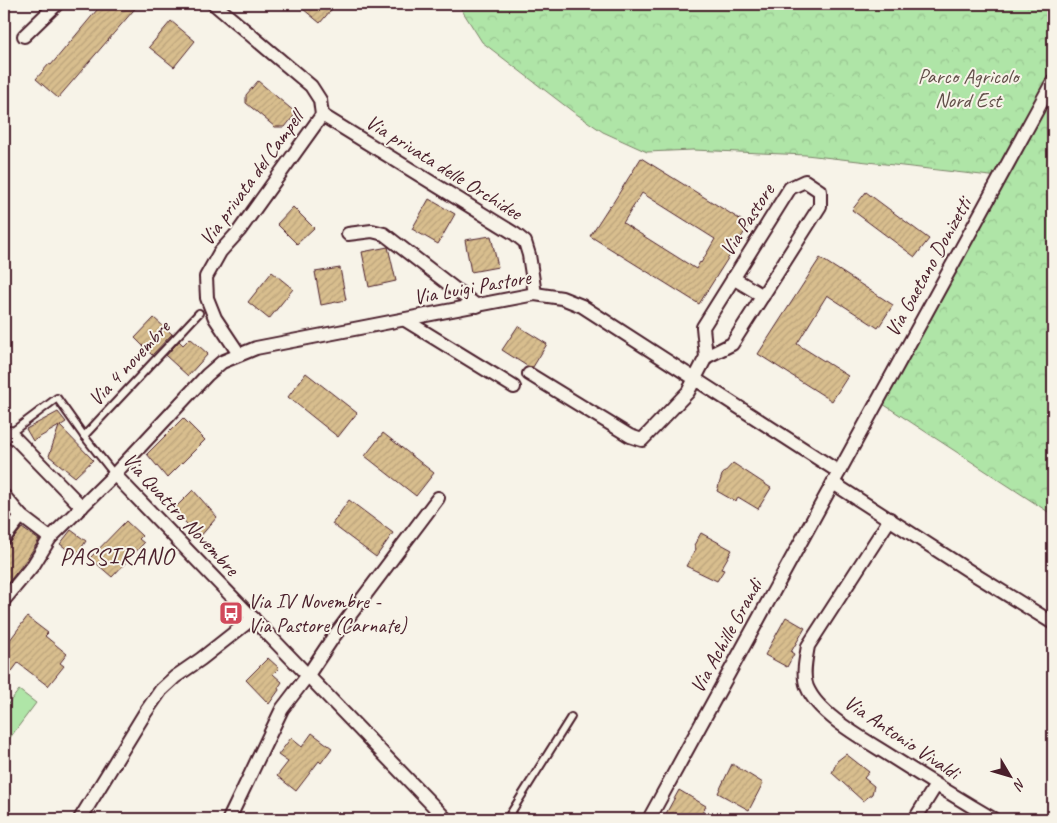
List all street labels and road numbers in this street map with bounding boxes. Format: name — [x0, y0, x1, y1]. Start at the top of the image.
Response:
street label: Via privata del Campell — [193, 103, 311, 250]
street label: Via privata delle Orchidee — [361, 108, 529, 227]
street label: Via Pastore — [714, 178, 781, 261]
street label: Via Gaetano Donizetti — [879, 190, 979, 341]
street label: Via Luigi Pastore — [411, 264, 534, 310]
street label: Via 4 novembre — [83, 314, 176, 411]
street label: Via Quattro Novembre — [117, 447, 246, 582]
street label: Via Achille Grandi — [684, 572, 769, 697]
street label: Via Antonio Vivaldi — [839, 689, 967, 787]

